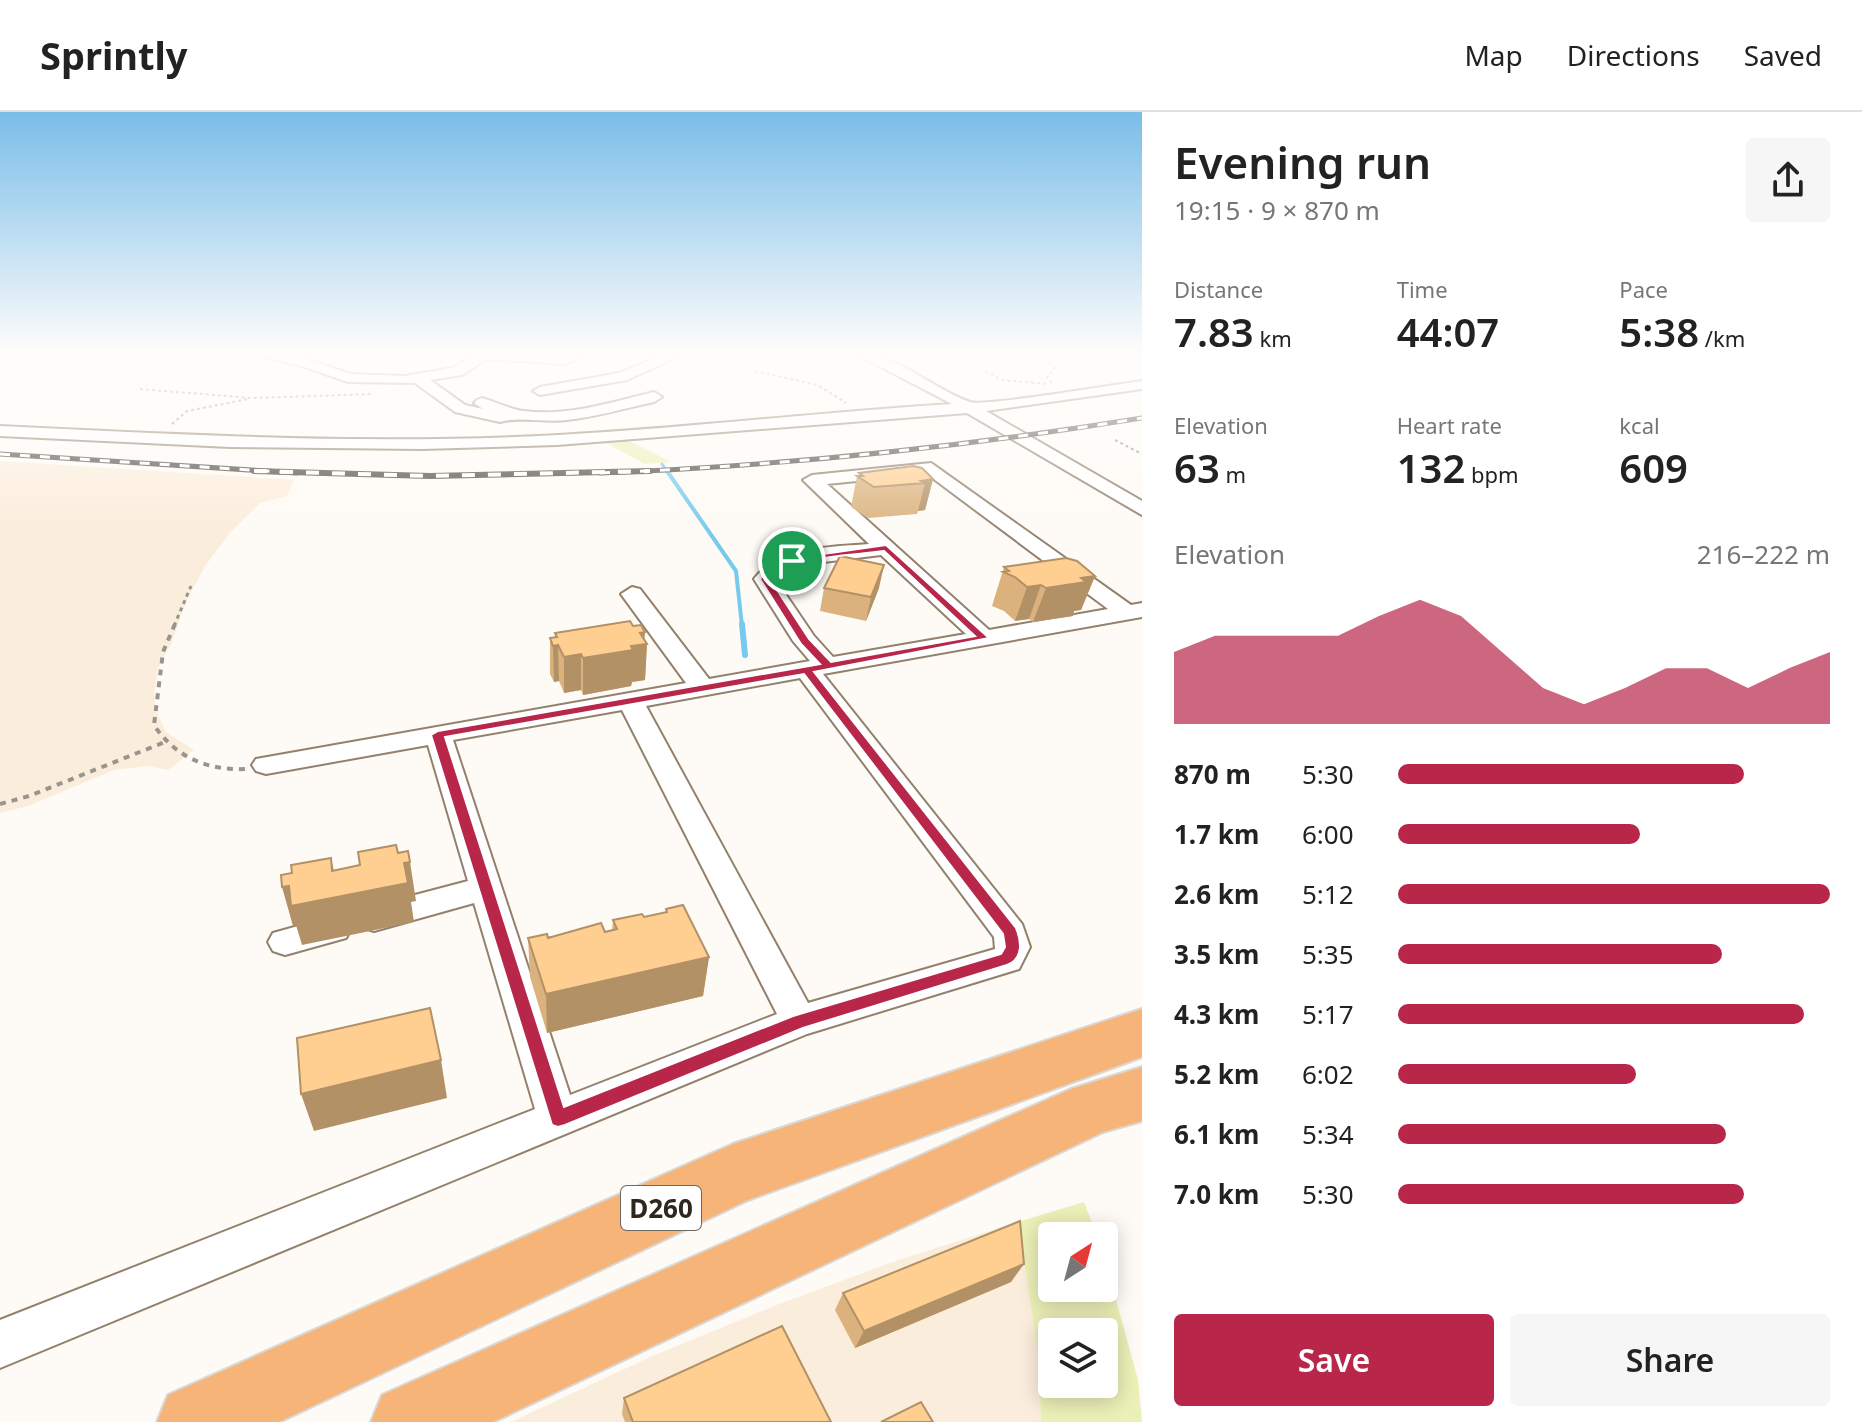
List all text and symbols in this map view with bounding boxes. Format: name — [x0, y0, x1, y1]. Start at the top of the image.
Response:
text: Sprintly — [40, 29, 188, 81]
text: Map — [1464, 36, 1523, 74]
text: Directions — [1567, 36, 1700, 74]
text: Saved — [1744, 36, 1822, 74]
text: Evening run — [1174, 132, 1431, 192]
button: share — [1746, 138, 1830, 222]
text: 19:15 · 9 × 870 m — [1174, 192, 1380, 228]
text: Distance — [1174, 274, 1263, 304]
text: Time — [1397, 274, 1448, 304]
text: Pace — [1619, 274, 1668, 304]
text: 7.83 — [1174, 304, 1254, 359]
text: 44:07 — [1397, 304, 1499, 359]
text: 5:38 — [1619, 304, 1699, 359]
text: km — [1254, 323, 1292, 353]
text: /km — [1699, 323, 1745, 353]
text: Elevation — [1174, 410, 1268, 440]
text: Heart rate — [1397, 410, 1502, 440]
text: kcal — [1619, 410, 1660, 440]
text: 63 — [1174, 440, 1220, 495]
text: 132 — [1397, 440, 1465, 495]
text: 609 — [1619, 440, 1688, 495]
text: m — [1220, 459, 1246, 489]
text: bpm — [1465, 459, 1519, 489]
pin — [758, 527, 826, 595]
text: Elevation — [1174, 536, 1285, 572]
text: 216–222 m — [1697, 536, 1830, 572]
icon: arrive — [770, 539, 814, 583]
text: 870 m — [1174, 756, 1251, 792]
text: 5:30 — [1302, 756, 1354, 792]
text: 1.7 km — [1174, 816, 1259, 852]
text: 6:00 — [1302, 816, 1354, 852]
text: 2.6 km — [1174, 876, 1259, 912]
text: 5:12 — [1302, 876, 1354, 912]
text: 3.5 km — [1174, 936, 1259, 972]
text: 5:35 — [1302, 936, 1354, 972]
text: 4.3 km — [1174, 996, 1259, 1032]
text: 5:17 — [1302, 996, 1354, 1032]
text: 5.2 km — [1174, 1056, 1259, 1092]
text: 6:02 — [1302, 1056, 1354, 1092]
text: 6.1 km — [1174, 1116, 1259, 1152]
text: 5:34 — [1302, 1116, 1354, 1152]
text: 7.0 km — [1174, 1176, 1259, 1212]
text: 5:30 — [1302, 1176, 1354, 1212]
road number: D260 — [621, 1186, 701, 1230]
north arrow — [1038, 1222, 1118, 1302]
map controls — [1038, 1222, 1118, 1398]
button: Save — [1174, 1314, 1494, 1406]
button: Share — [1510, 1314, 1830, 1406]
button: layers — [1038, 1318, 1118, 1398]

